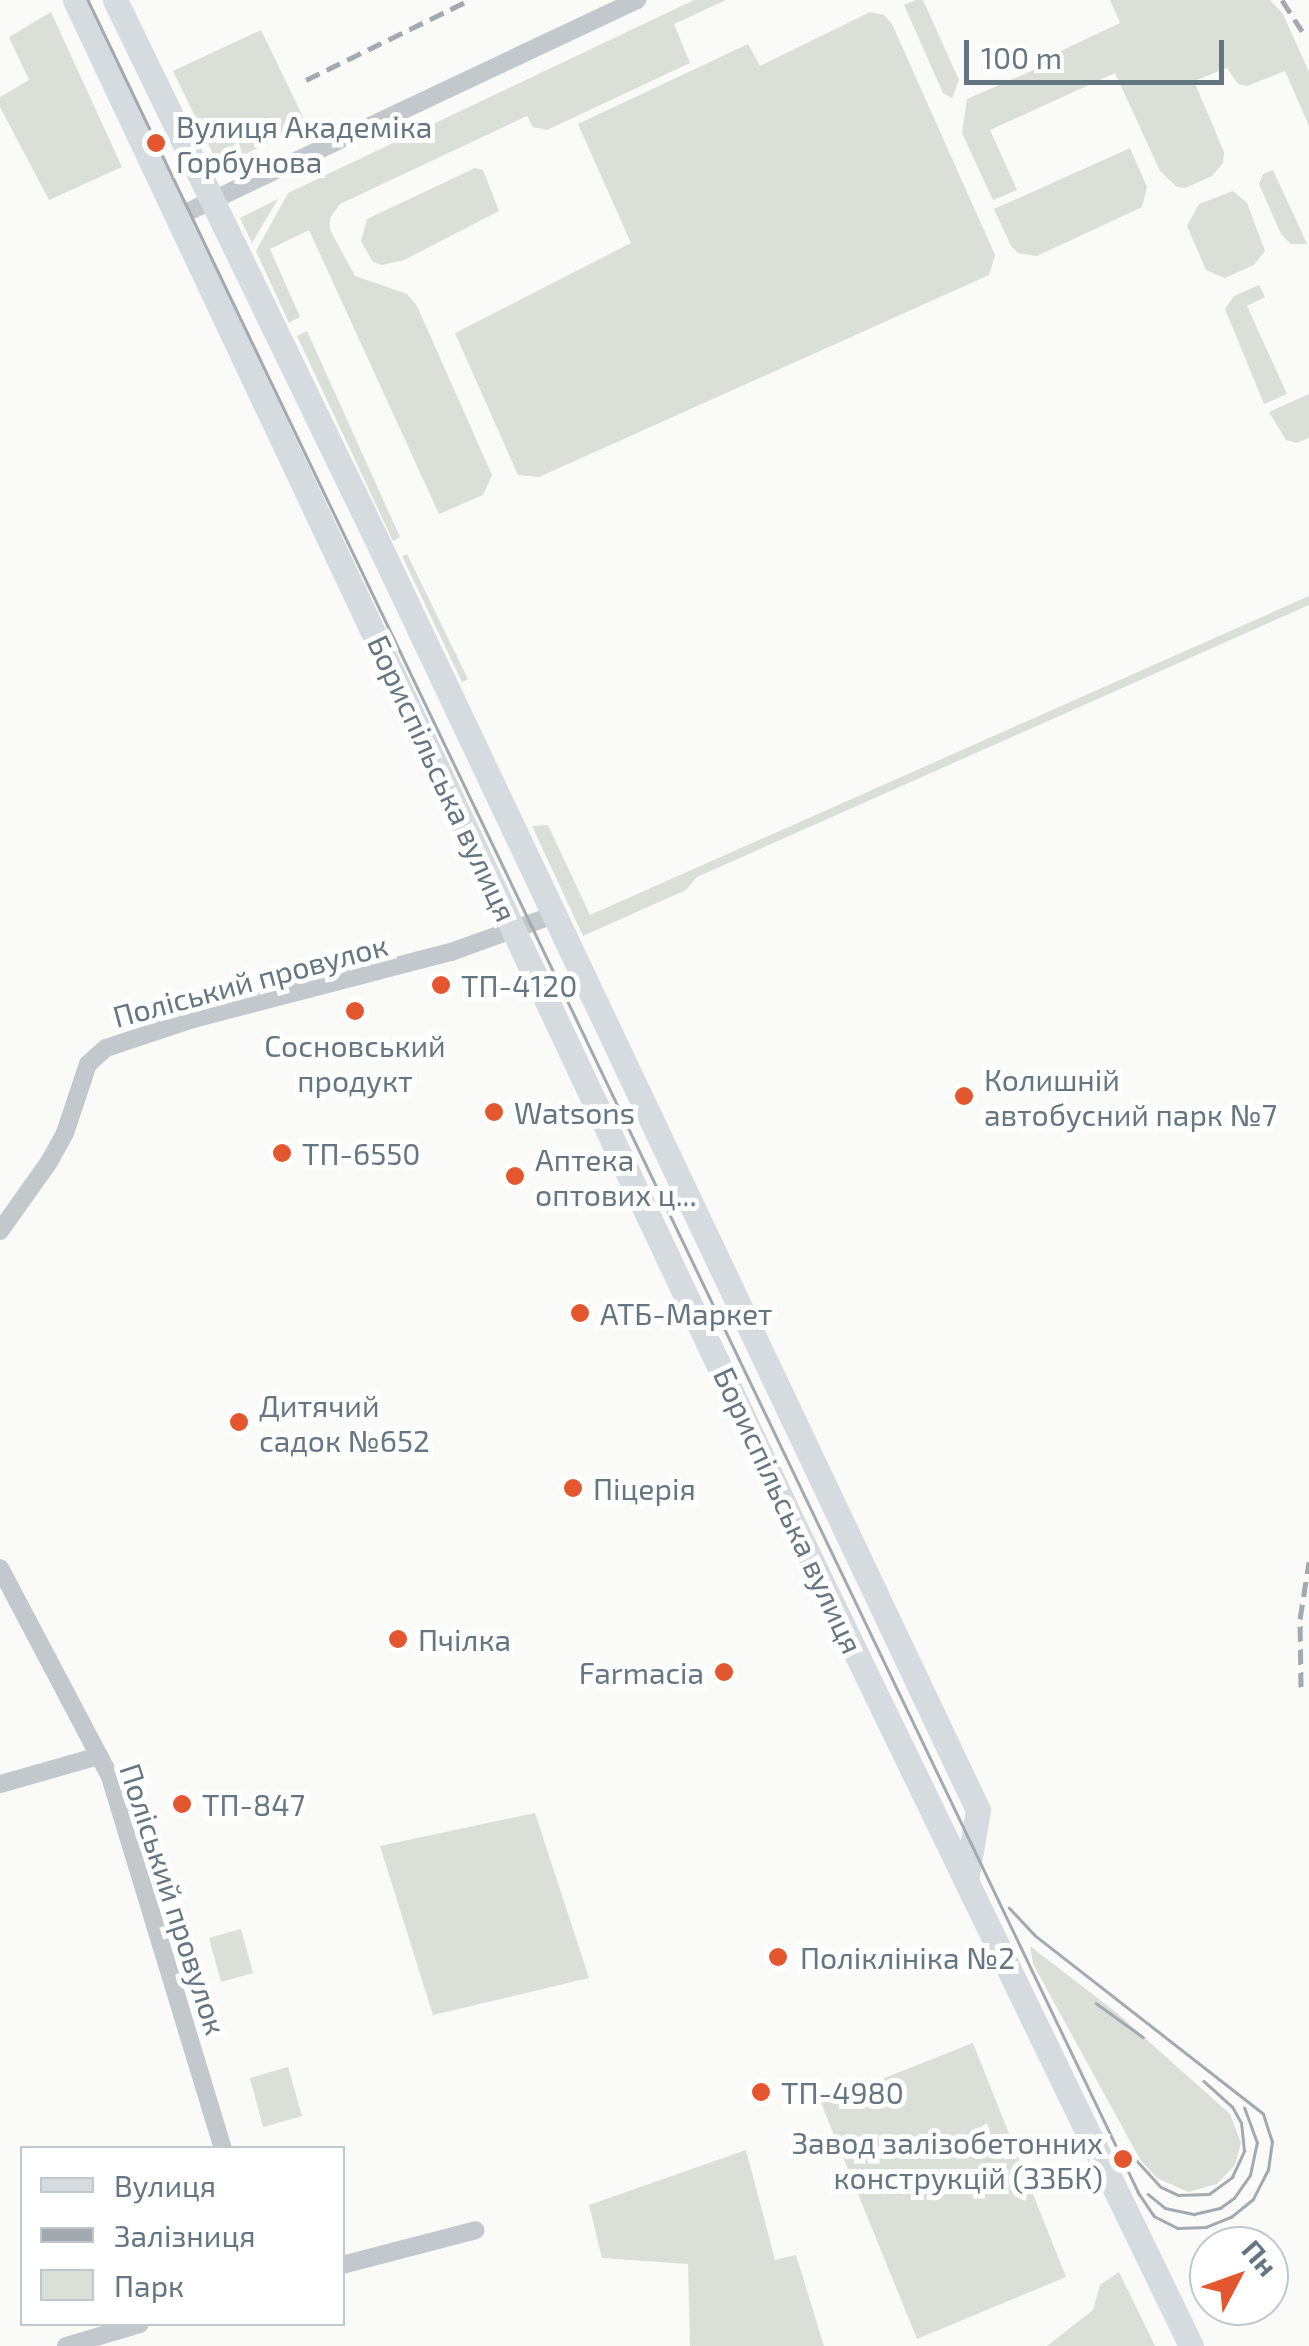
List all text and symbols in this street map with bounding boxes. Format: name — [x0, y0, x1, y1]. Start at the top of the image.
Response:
scale bar — [969, 20, 1229, 82]
text: 100 m — [981, 39, 1062, 75]
place label: Вулиця Академіка Горбунова — [176, 108, 432, 178]
marker: Вулиця Академіка Горбунова — [145, 132, 167, 154]
street label: Бориспільська вулиця — [361, 629, 525, 927]
street label: Поліський провулок — [109, 926, 391, 1034]
place label: ТП-4120 — [461, 967, 577, 1003]
marker: ТП-4120 — [430, 974, 452, 996]
marker: Сосновський продукт — [344, 1000, 366, 1022]
place label: Сосновський продукт — [264, 1027, 446, 1098]
place label: Колишній автобусний парк №7 — [984, 1061, 1277, 1132]
marker: Колишній автобусний парк №7 — [953, 1085, 975, 1107]
place label: Watsons — [514, 1094, 635, 1130]
marker: Watsons — [483, 1101, 505, 1123]
place label: ТП-6550 — [302, 1135, 420, 1171]
place label: Аптека оптових ц... — [535, 1141, 696, 1212]
marker: ТП-6550 — [271, 1142, 293, 1164]
marker: Аптека оптових ц... — [504, 1165, 526, 1187]
place label: АТБ-Маркет — [600, 1295, 772, 1331]
marker: АТБ-Маркет — [569, 1302, 591, 1324]
street label: Бориспільська вулиця — [707, 1361, 871, 1659]
place label: Дитячий садок №652 — [259, 1387, 430, 1458]
marker: Дитячий садок №652 — [228, 1411, 250, 1433]
place label: Піцерія — [593, 1470, 696, 1506]
marker: Піцерія — [562, 1477, 584, 1499]
place label: Пчілка — [418, 1621, 511, 1657]
marker: Пчілка — [387, 1628, 409, 1650]
place label: Farmacia — [579, 1654, 704, 1690]
marker: Farmacia — [713, 1661, 735, 1683]
street label: Поліський провулок — [113, 1759, 235, 2039]
place label: ТП-847 — [202, 1786, 305, 1822]
marker: ТП-847 — [171, 1793, 193, 1815]
place label: Поліклініка №2 — [800, 1939, 1015, 1975]
marker: Поліклініка №2 — [765, 1944, 791, 1970]
place label: ТП-4980 — [781, 2074, 904, 2110]
marker: ТП-4980 — [750, 2081, 772, 2103]
place label: Завод залізобетонних конструкцій (ЗЗБК) — [792, 2124, 1103, 2194]
legend — [20, 2146, 345, 2326]
marker: Завод залізобетонних конструкцій (ЗЗБК) — [1112, 2148, 1134, 2170]
text: Вулиця — [114, 2167, 216, 2203]
text: Залізниця — [114, 2217, 256, 2253]
north arrow — [1189, 2226, 1289, 2326]
text: Пн — [1235, 2233, 1285, 2283]
text: Парк — [114, 2267, 184, 2303]

